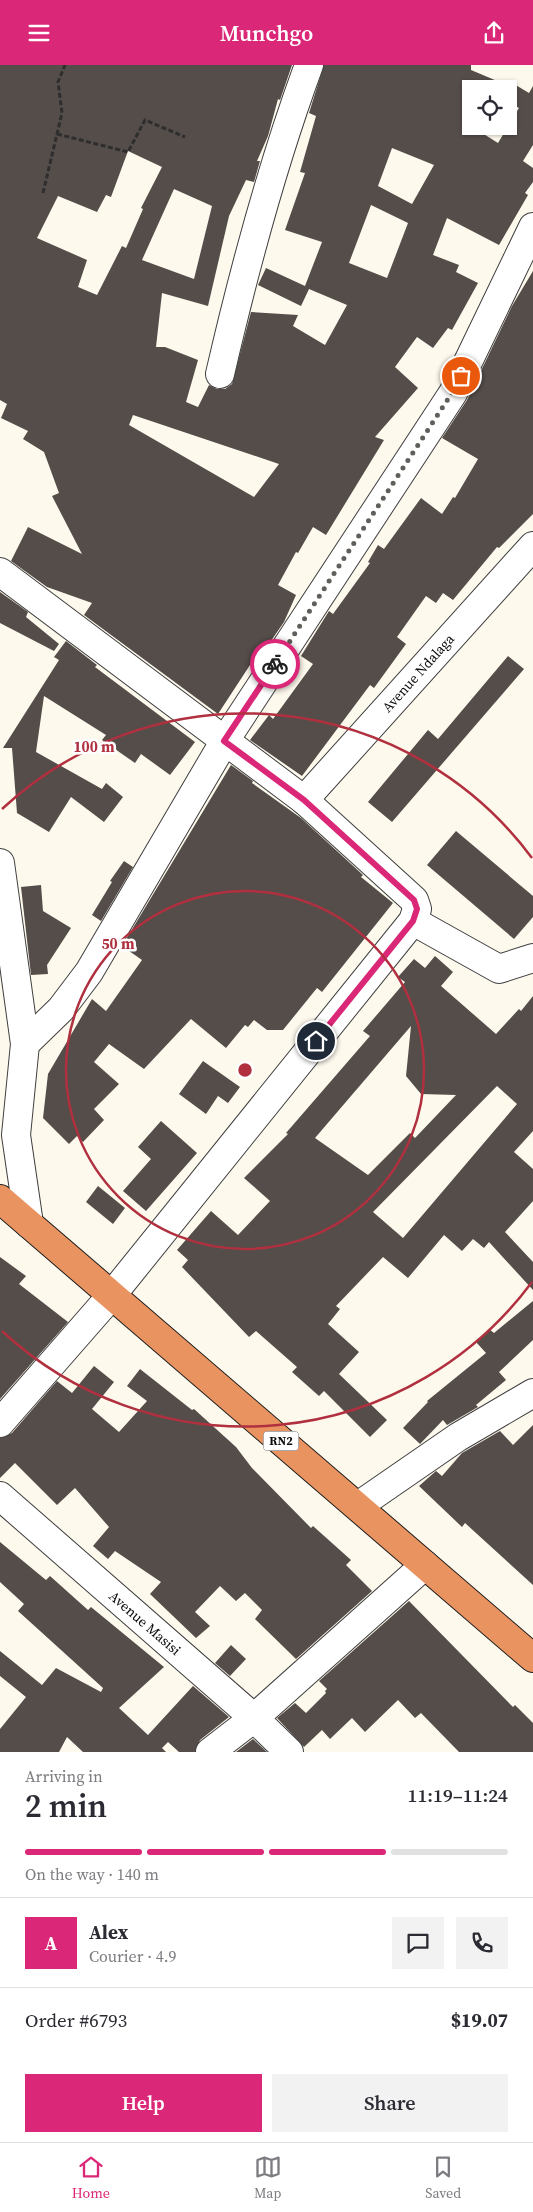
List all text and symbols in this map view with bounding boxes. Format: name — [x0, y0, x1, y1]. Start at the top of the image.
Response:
text: Munchgo — [220, 18, 313, 48]
icon: menu — [25, 19, 53, 47]
icon: share — [480, 19, 508, 47]
map controls — [462, 80, 517, 135]
button: locate — [462, 80, 517, 135]
pin — [440, 355, 482, 397]
icon: bag — [447, 362, 475, 390]
street label: Avenue Ndalaga — [377, 629, 459, 717]
courier — [250, 639, 300, 689]
icon: bike — [261, 650, 289, 678]
text: 100 m — [73, 736, 115, 757]
text: 50 m — [101, 933, 135, 954]
pin — [295, 1020, 337, 1062]
icon: home — [302, 1027, 330, 1055]
centre of rings — [236, 1061, 254, 1079]
road number: RN2 — [264, 1431, 298, 1450]
street label: Avenue Masisi — [105, 1586, 185, 1660]
text: Arriving in — [25, 1765, 103, 1787]
text: 11:19–11:24 — [408, 1782, 508, 1808]
text: 2 min — [25, 1784, 107, 1828]
text: On the way · 140 m — [25, 1863, 159, 1885]
button: chat — [392, 1917, 444, 1969]
button: phone — [456, 1917, 508, 1969]
text: Alex — [89, 1919, 128, 1945]
text: A — [45, 1930, 57, 1956]
text: Courier · 4.9 — [89, 1945, 177, 1967]
text: Order #6793 — [25, 2007, 127, 2033]
text: $19.07 — [451, 2007, 508, 2033]
button: Help — [25, 2074, 262, 2132]
button: Share — [272, 2074, 508, 2132]
tab: Home — [72, 2153, 110, 2203]
tab: Map — [254, 2153, 282, 2203]
tab: Saved — [425, 2153, 461, 2203]

